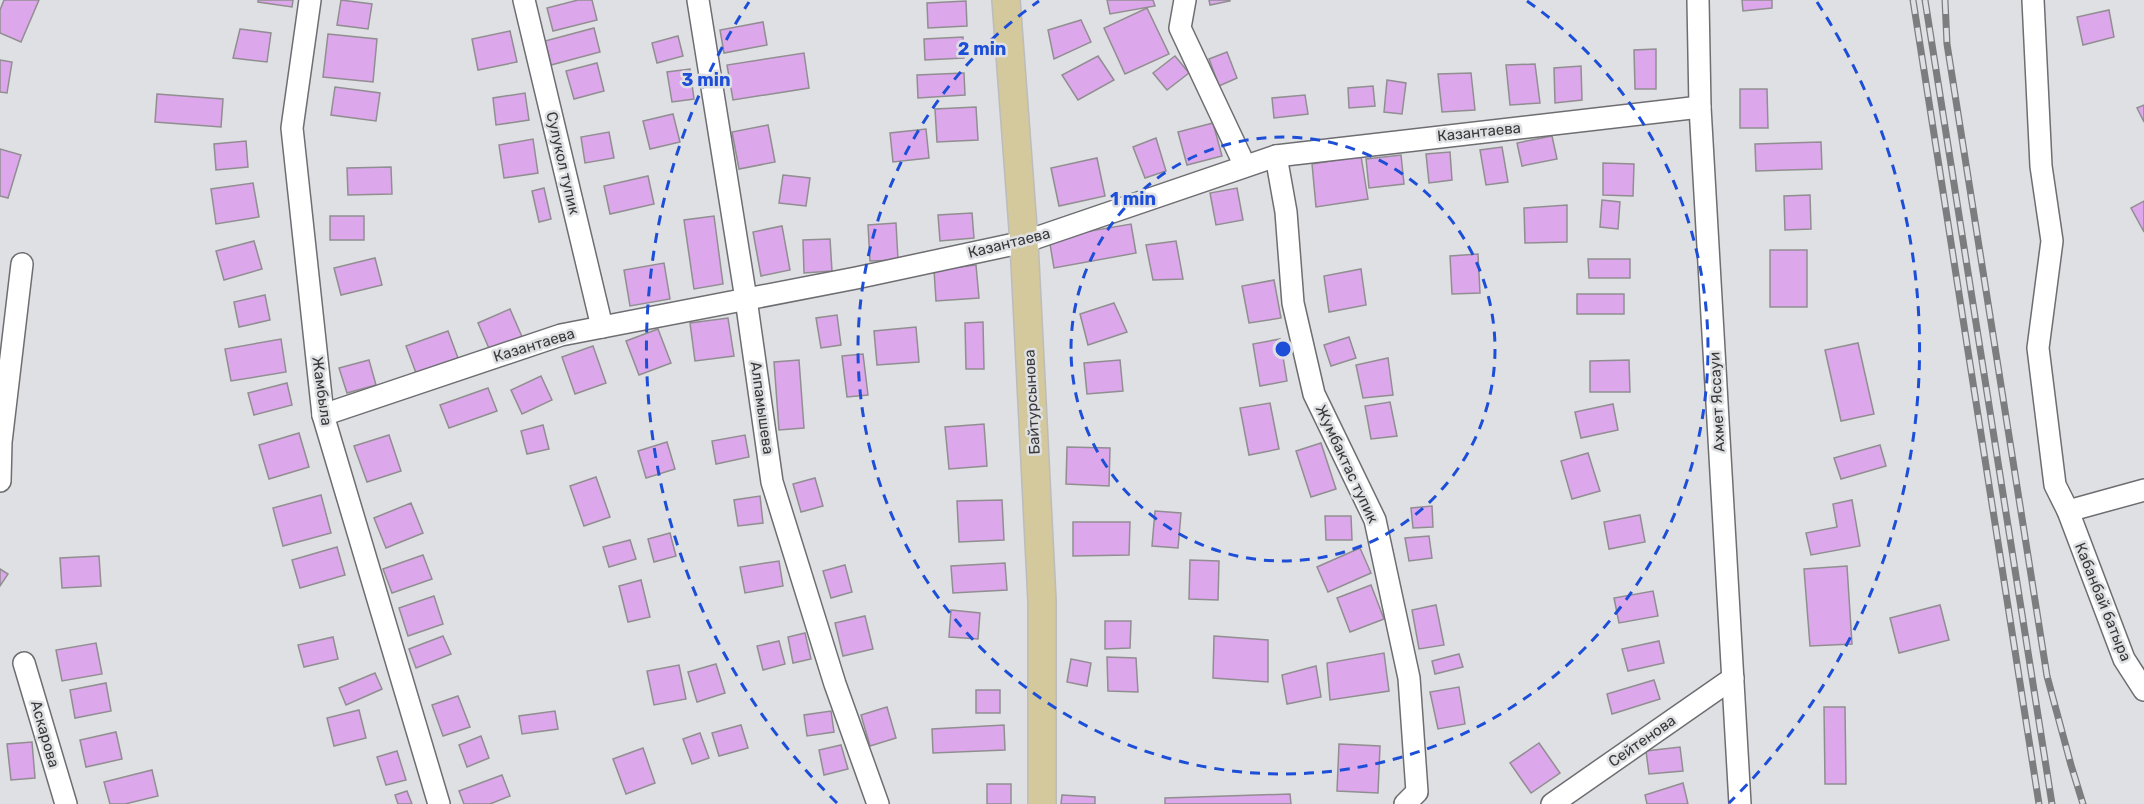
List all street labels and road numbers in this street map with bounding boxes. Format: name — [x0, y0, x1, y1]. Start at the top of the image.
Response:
street label: Сулукол тупик — [542, 110, 584, 216]
street label: Казантаева — [1436, 119, 1522, 145]
street label: Казантаева — [966, 224, 1052, 262]
street label: Казантаева — [491, 324, 577, 366]
street label: Байтурсынова — [1020, 349, 1044, 455]
street label: Ахмет Яссауи — [1705, 351, 1729, 453]
street label: Жамбыла — [308, 355, 336, 427]
street label: Алпамышева — [747, 360, 777, 456]
street label: Жумбактас тупик — [1312, 402, 1382, 526]
street label: Кабанбай батыра — [2071, 540, 2135, 664]
street label: Аскарова — [27, 698, 63, 770]
street label: Сейтенова — [1605, 711, 1679, 771]

